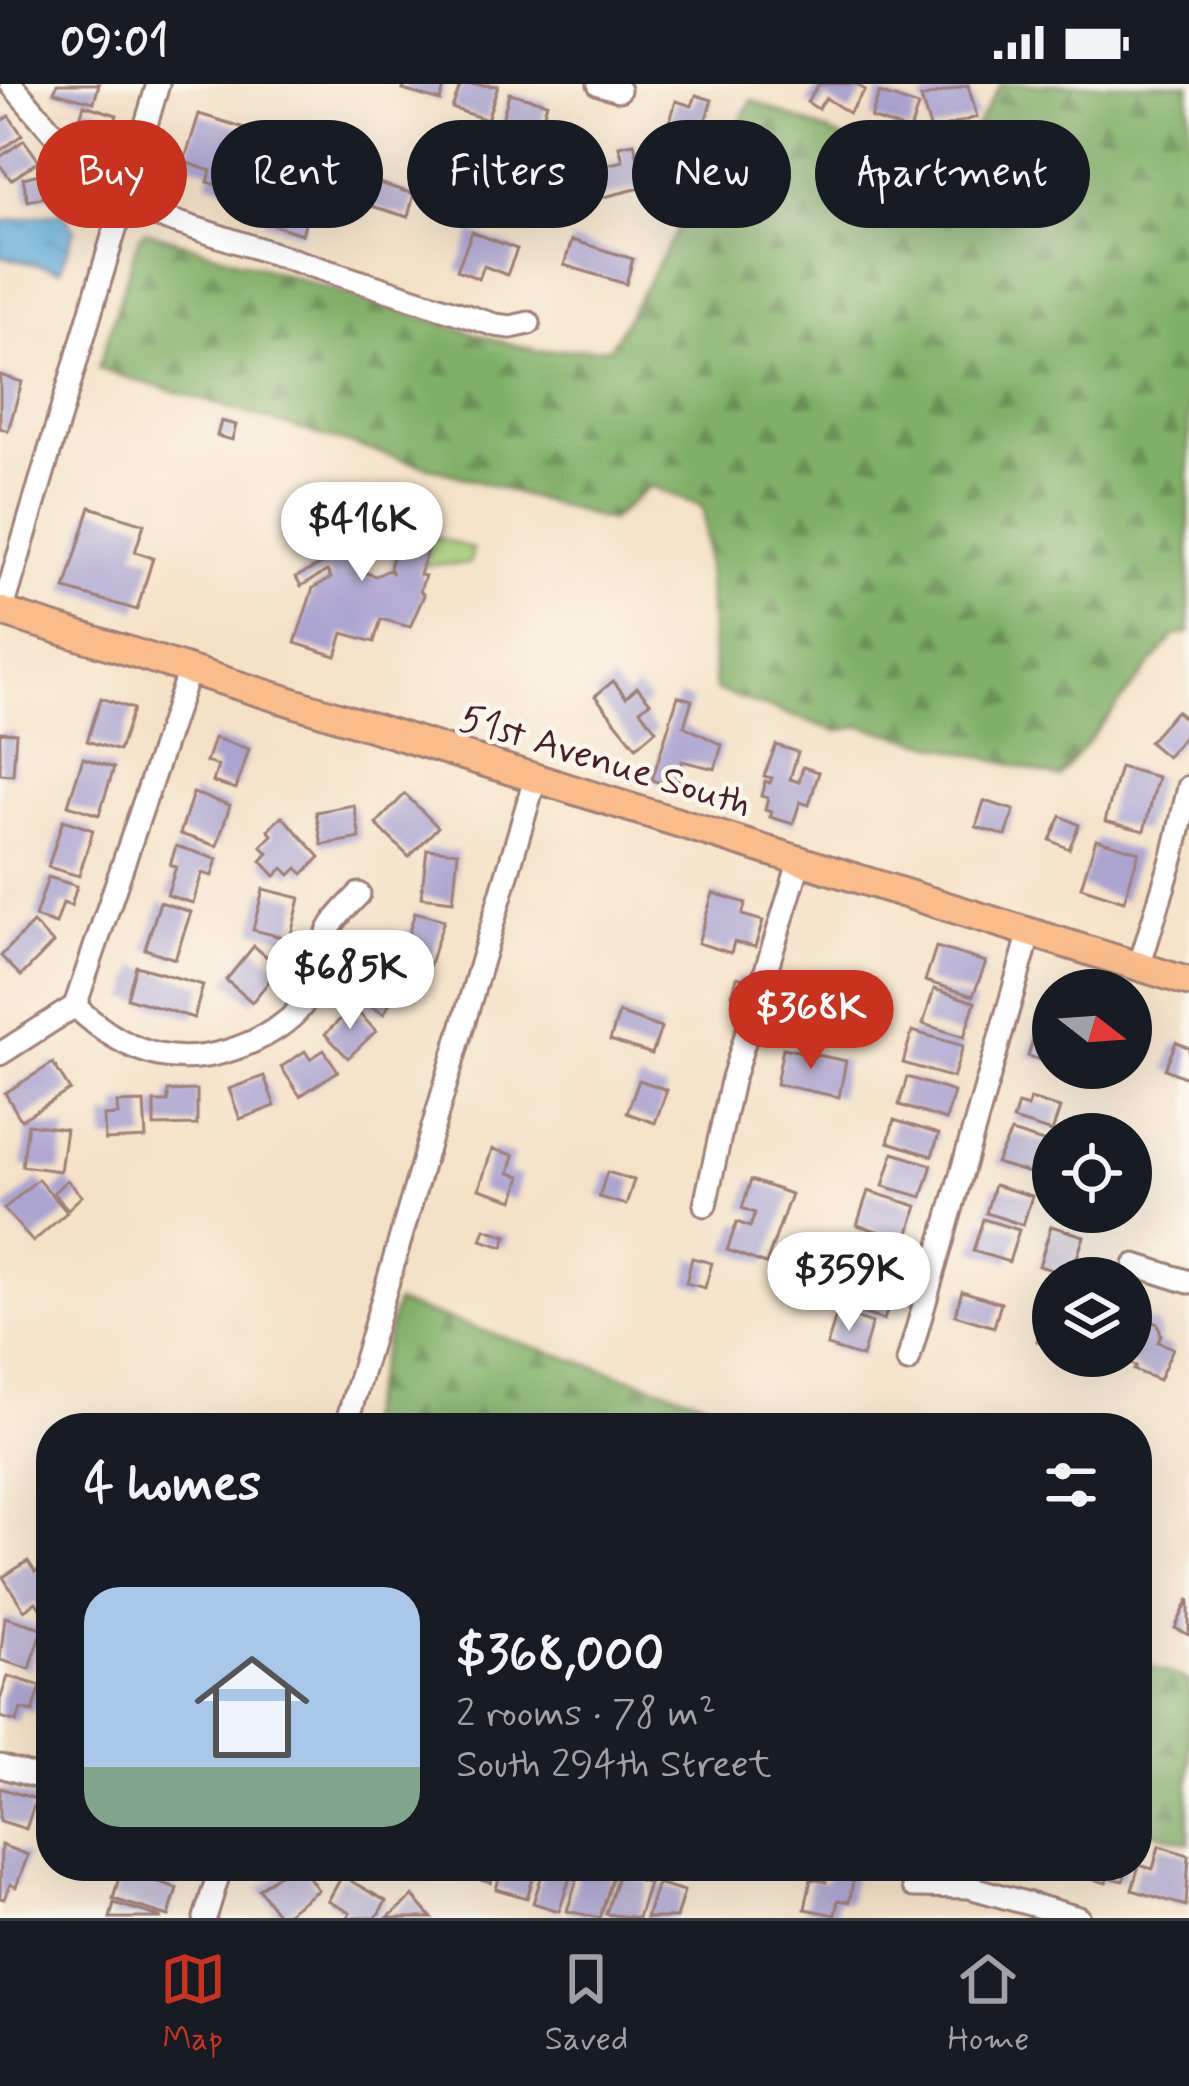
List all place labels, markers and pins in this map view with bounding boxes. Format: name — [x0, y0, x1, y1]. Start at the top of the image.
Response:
pin: $416K — [278, 482, 446, 584]
pin: $685K — [266, 930, 434, 1032]
pin: $368K — [727, 970, 895, 1072]
pin: $359K — [765, 1232, 933, 1334]

